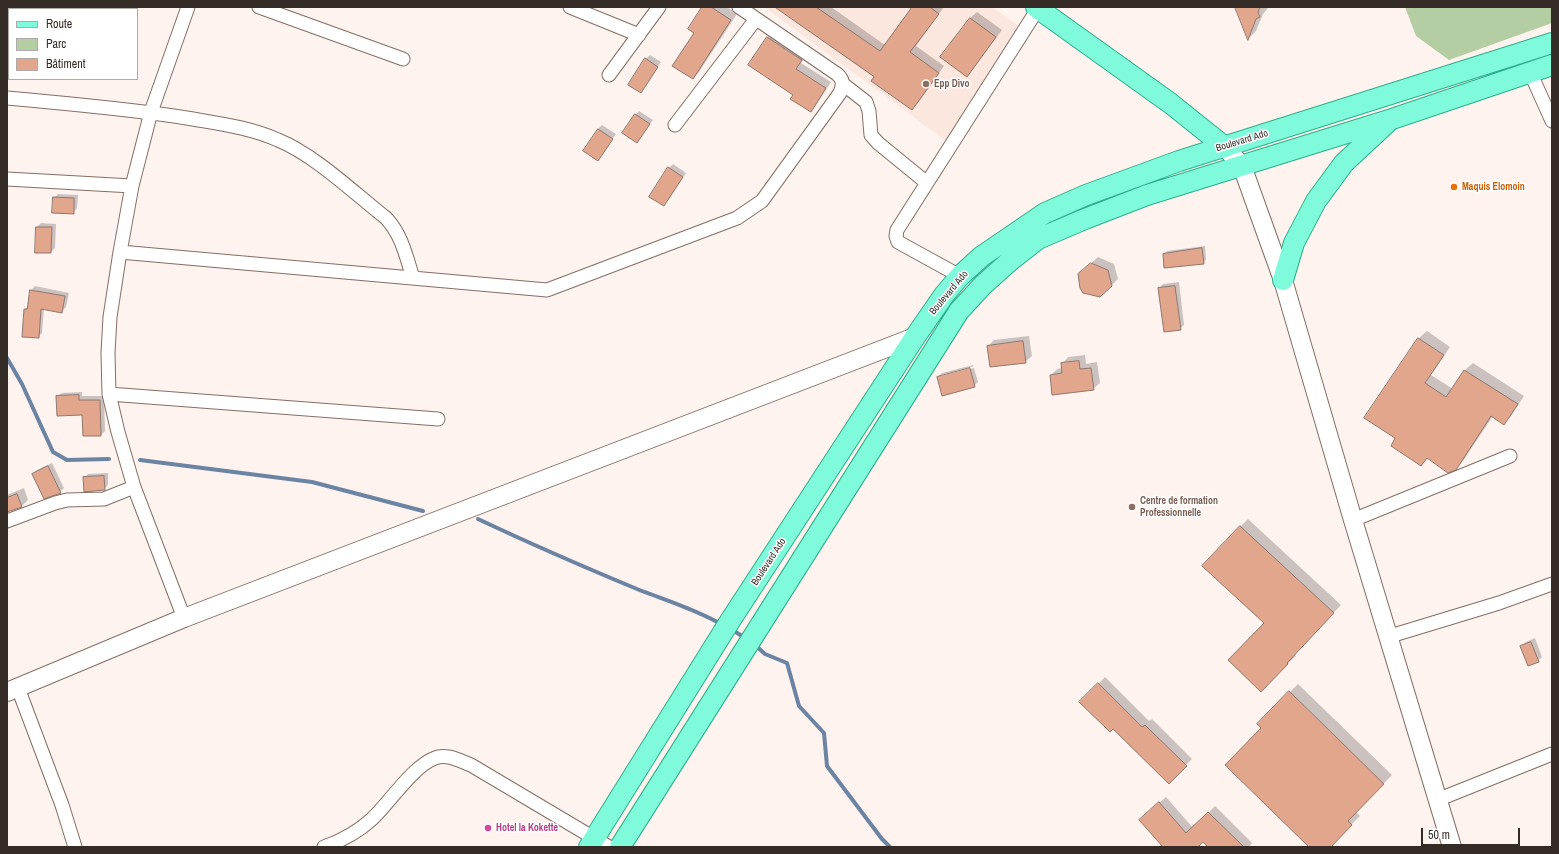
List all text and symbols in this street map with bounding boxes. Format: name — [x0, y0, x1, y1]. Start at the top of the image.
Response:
legend — [8, 8, 138, 80]
text: Route — [46, 16, 72, 32]
text: Parc — [46, 36, 66, 52]
text: Bâtiment — [46, 56, 85, 72]
place label: Epp Divo — [934, 78, 970, 90]
marker: Epp Divo — [921, 79, 931, 89]
street label: Boulevard Ado — [1215, 127, 1269, 155]
place label: Maquis Elomoin — [1462, 181, 1525, 193]
marker: Maquis Elomoin — [1449, 182, 1459, 192]
street label: Boulevard Ado — [927, 269, 971, 317]
place label: Centre de formation Professionnelle — [1140, 495, 1218, 518]
marker: Centre de formation Professionnelle — [1127, 502, 1137, 512]
street label: Boulevard Ado — [749, 536, 789, 588]
scale bar — [1423, 820, 1522, 846]
place label: Hotel la Kokette — [496, 822, 558, 834]
marker: Hotel la Kokette — [483, 823, 493, 833]
text: 50 m — [1428, 827, 1450, 843]

